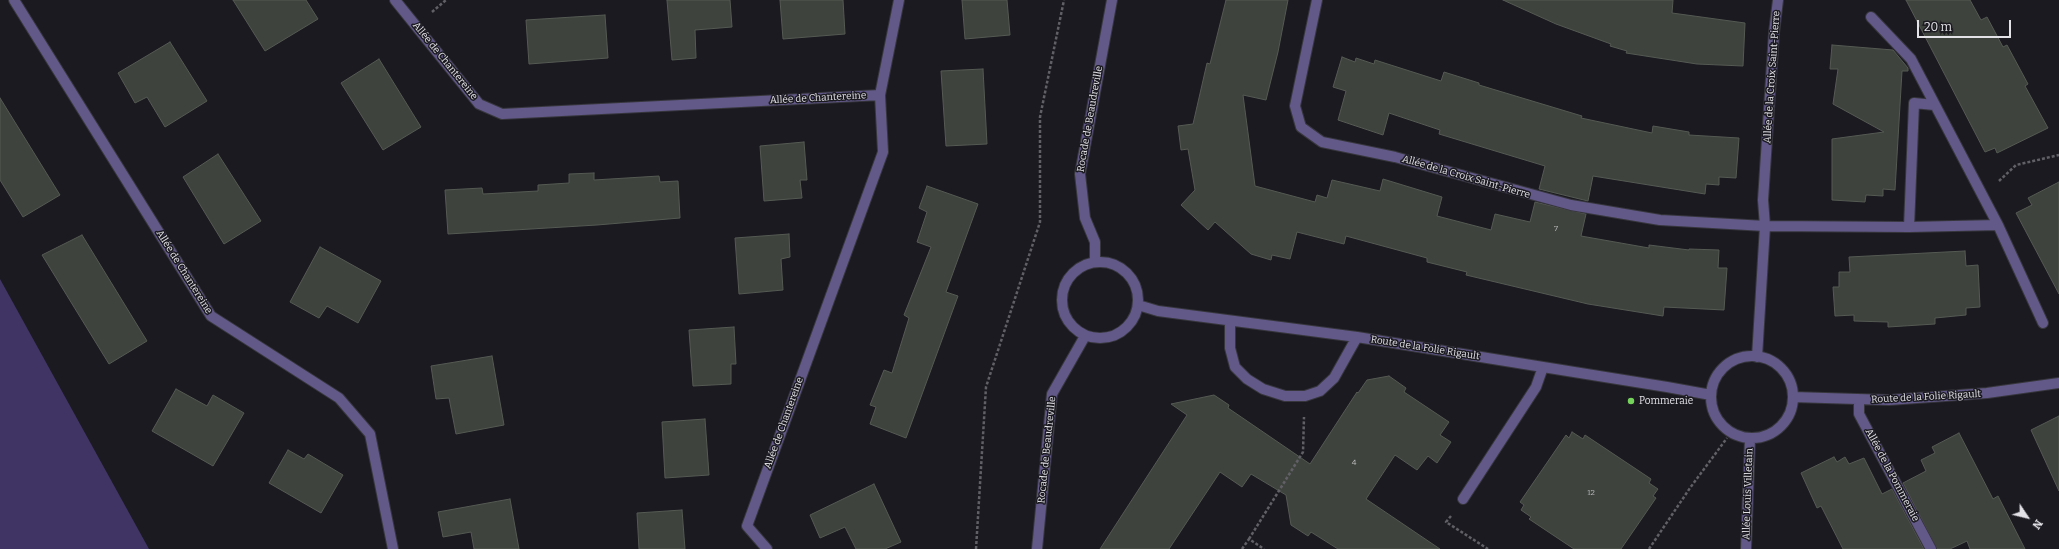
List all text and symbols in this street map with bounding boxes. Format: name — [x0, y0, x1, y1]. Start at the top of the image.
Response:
street label: Allée de la Croix Saint-Pierre — [1761, 10, 1783, 144]
scale bar — [1919, 12, 2013, 38]
street label: Allée de Chantereine — [410, 20, 480, 102]
text: 20 m — [1924, 20, 1952, 34]
street label: Rocade de Beaudreville — [1075, 65, 1105, 173]
street label: Allée de Chantereine — [769, 89, 867, 107]
street label: Allée de la Croix Saint-Pierre — [1401, 153, 1531, 201]
house number: 7 — [1554, 224, 1558, 234]
street label: Allée de Chantereine — [153, 228, 215, 316]
street label: Route de la Folie Rigault — [1370, 333, 1480, 363]
street label: Allée de Chantereine — [762, 376, 806, 470]
street label: Route de la Folie Rigault — [1871, 388, 1981, 406]
place label: Pommeraie — [1639, 395, 1693, 407]
street label: Rocade de Beaudreville — [1035, 396, 1059, 504]
marker: Pommeraie — [1626, 396, 1636, 406]
street label: Allée de la Pommeraie — [1862, 427, 1922, 523]
street label: Allée Louis Villetain — [1740, 448, 1756, 540]
house number: 4 — [1352, 458, 1356, 468]
house number: 12 — [1587, 488, 1595, 498]
north arrow — [2007, 497, 2047, 537]
text: N — [2029, 517, 2045, 531]

